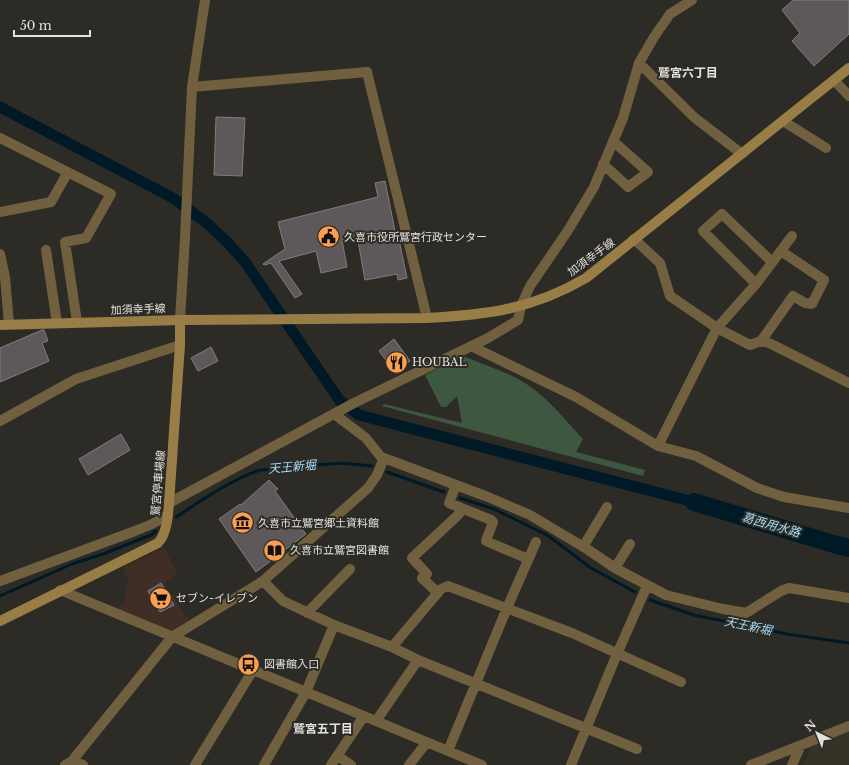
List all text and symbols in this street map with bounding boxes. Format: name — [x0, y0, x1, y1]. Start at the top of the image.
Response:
scale bar — [14, 12, 90, 38]
text: 50 m — [20, 18, 52, 33]
district label: 鷲宮六丁目 — [658, 65, 718, 80]
public building icon: 久喜市役所鷲宮行政センター — [315, 224, 341, 250]
place label: 久喜市役所鷲宮行政センター — [344, 230, 487, 244]
street label: 加須幸手線 — [565, 235, 617, 279]
street label: 加須幸手線 — [110, 301, 166, 317]
restaurant icon: HOUBAL — [384, 349, 410, 375]
place label: HOUBAL — [412, 355, 467, 369]
street label: 鷲宮停車場線 — [148, 450, 168, 516]
water label: 天王新堀 — [267, 457, 319, 476]
water label: 葛西用水路 — [740, 509, 803, 540]
museum icon: 久喜市立鷲宮郷土資料館 — [230, 510, 256, 536]
place label: 久喜市立鷲宮郷土資料館 — [258, 516, 379, 530]
library icon: 久喜市立鷲宮図書館 — [261, 537, 287, 563]
place label: 久喜市立鷲宮図書館 — [290, 543, 389, 557]
supermarket icon: セブン-イレブン — [148, 585, 174, 611]
place label: セブン-イレブン — [176, 591, 258, 605]
water label: 天王新堀 — [723, 613, 775, 638]
bus stop icon: 図書館入口 — [236, 651, 262, 677]
place label: 図書館入口 — [264, 657, 319, 671]
north arrow — [797, 713, 837, 753]
text: N — [802, 717, 819, 734]
district label: 鷲宮五丁目 — [293, 721, 353, 736]

